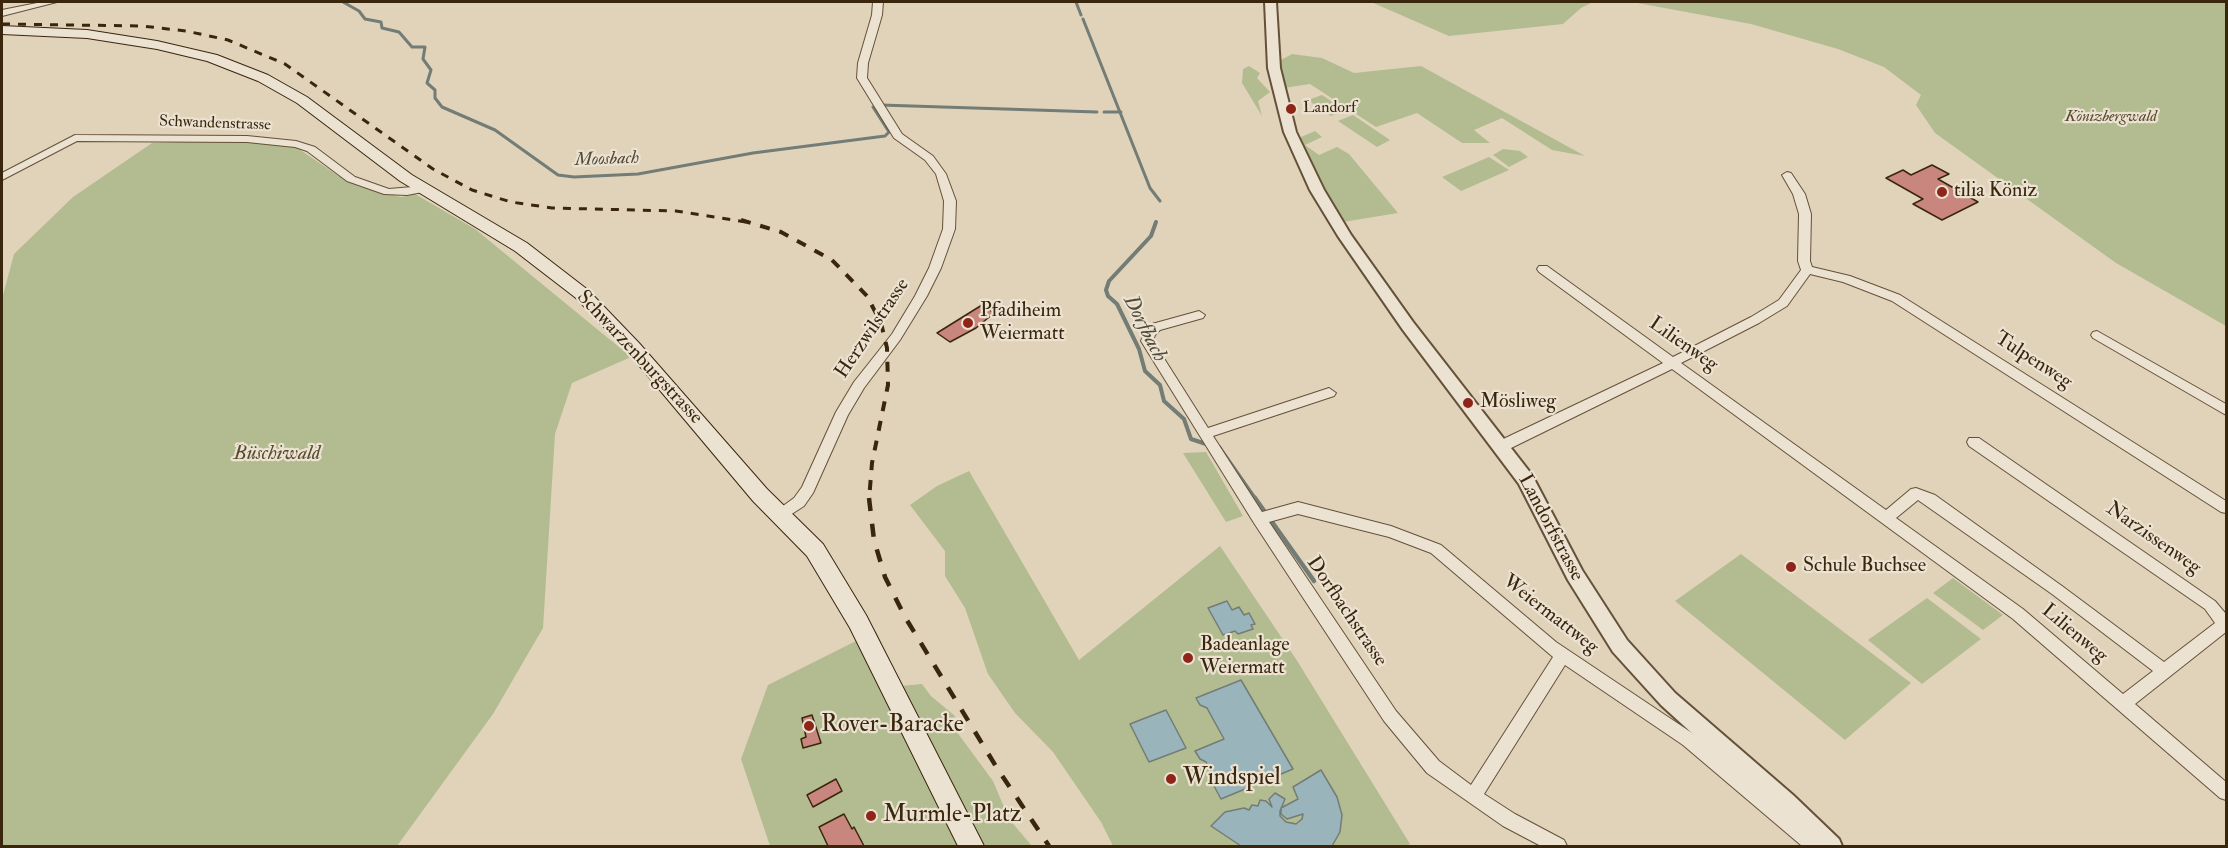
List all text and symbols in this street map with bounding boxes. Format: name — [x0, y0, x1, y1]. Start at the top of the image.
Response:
place label: Landorf — [1303, 99, 1356, 119]
marker: Landorf — [1284, 102, 1298, 116]
park label: Könizbergwald — [2065, 108, 2157, 128]
street label: Schwandenstrasse — [159, 112, 271, 136]
water label: Moosbach — [574, 148, 640, 172]
place label: tilia Köniz — [1954, 180, 2037, 204]
marker: tilia Köniz — [1935, 185, 1949, 199]
street label: Herzwilstrasse — [831, 274, 915, 384]
street label: Schwarzenburgstrasse — [571, 286, 707, 430]
water label: Dorfbach — [1117, 292, 1171, 366]
place label: Pfadiheim Weiermatt — [980, 300, 1065, 347]
street label: Lilienweg — [1644, 313, 1722, 377]
marker: Pfadiheim Weiermatt — [961, 316, 975, 330]
street label: Tulpenweg — [1990, 327, 2076, 395]
place label: Mösliweg — [1480, 391, 1556, 415]
marker: Mösliweg — [1461, 396, 1475, 410]
park label: Büschiwald — [234, 443, 320, 467]
street label: Landorfstrasse — [1512, 471, 1588, 585]
street label: Narzissenweg — [2101, 497, 2205, 581]
street label: Dorfbachstrasse — [1300, 552, 1392, 672]
place label: Schule Buchsee — [1803, 555, 1926, 579]
marker: Schule Buchsee — [1784, 560, 1798, 574]
street label: Weiermattweg — [1497, 570, 1603, 660]
street label: Lilienweg — [2036, 599, 2112, 669]
place label: Badeanlage Weiermatt — [1200, 634, 1290, 681]
marker: Badeanlage Weiermatt — [1181, 651, 1195, 665]
place label: Rover-Baracke — [821, 712, 964, 740]
marker: Rover-Baracke — [802, 719, 816, 733]
place label: Windspiel — [1183, 765, 1281, 793]
marker: Windspiel — [1164, 772, 1178, 786]
place label: Murmle-Platz — [883, 802, 1022, 830]
marker: Murmle-Platz — [864, 809, 878, 823]

